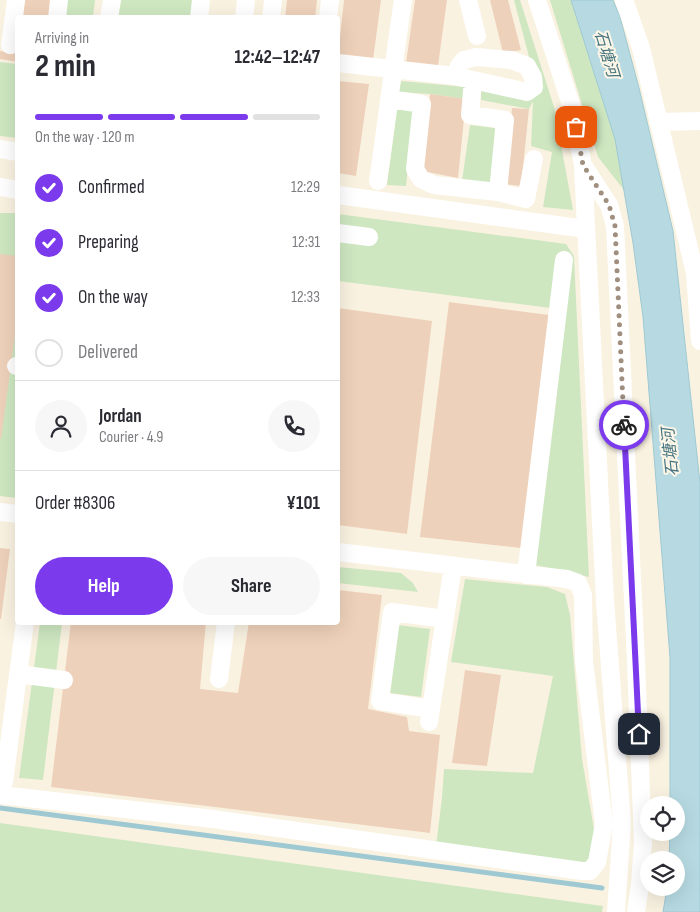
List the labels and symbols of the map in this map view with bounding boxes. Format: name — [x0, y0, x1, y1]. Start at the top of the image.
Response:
water label: 石塘河 — [590, 28, 623, 83]
pin — [555, 106, 597, 148]
courier — [599, 400, 649, 450]
water label: 石塘河 — [659, 424, 683, 477]
pin — [618, 713, 660, 755]

